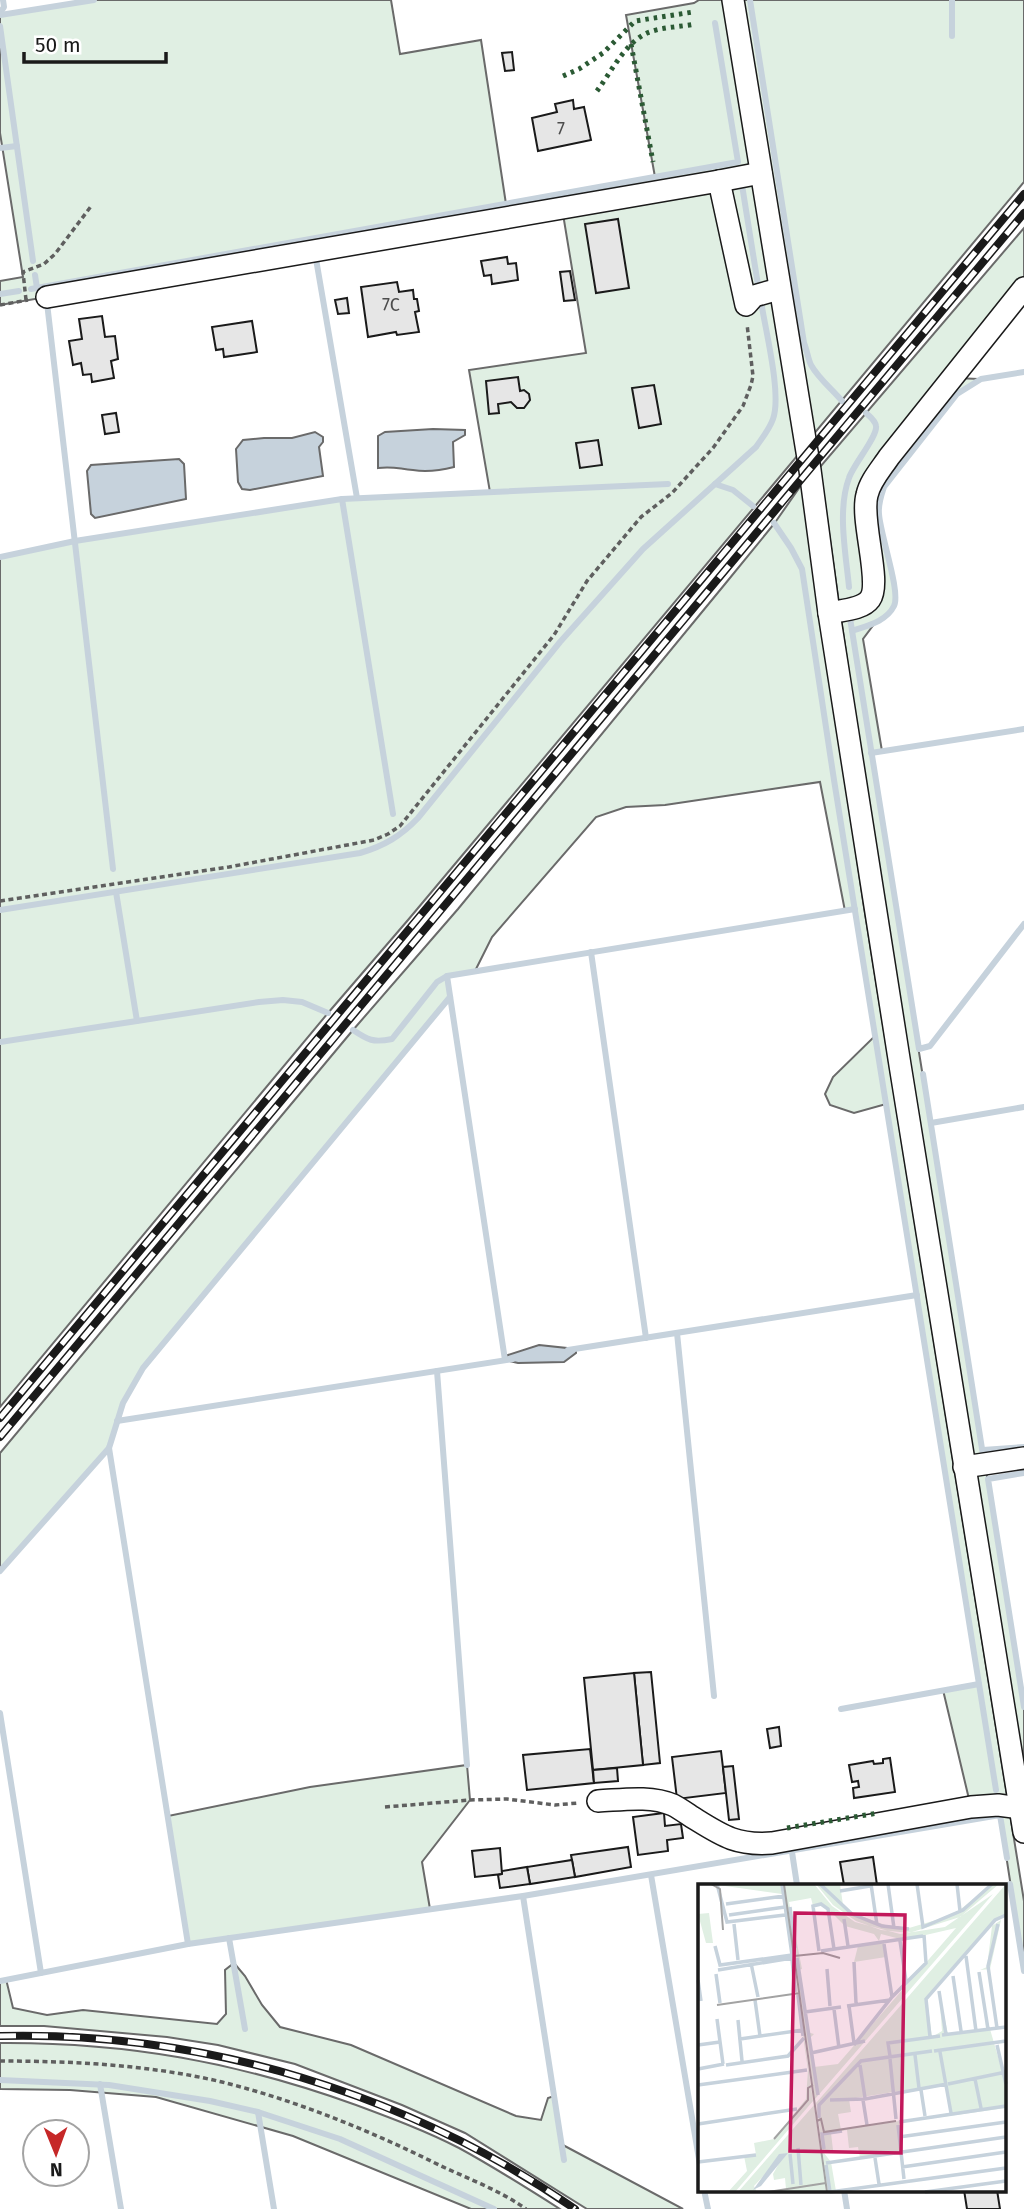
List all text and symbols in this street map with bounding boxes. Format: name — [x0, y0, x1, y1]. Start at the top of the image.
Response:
scale bar — [24, 21, 166, 65]
text: 50 m — [35, 32, 81, 58]
house number: 7 — [557, 118, 565, 140]
house number: 7C — [382, 294, 400, 316]
inset map — [698, 1884, 1006, 2192]
north arrow — [21, 2118, 91, 2188]
text: N — [50, 2158, 63, 2181]

